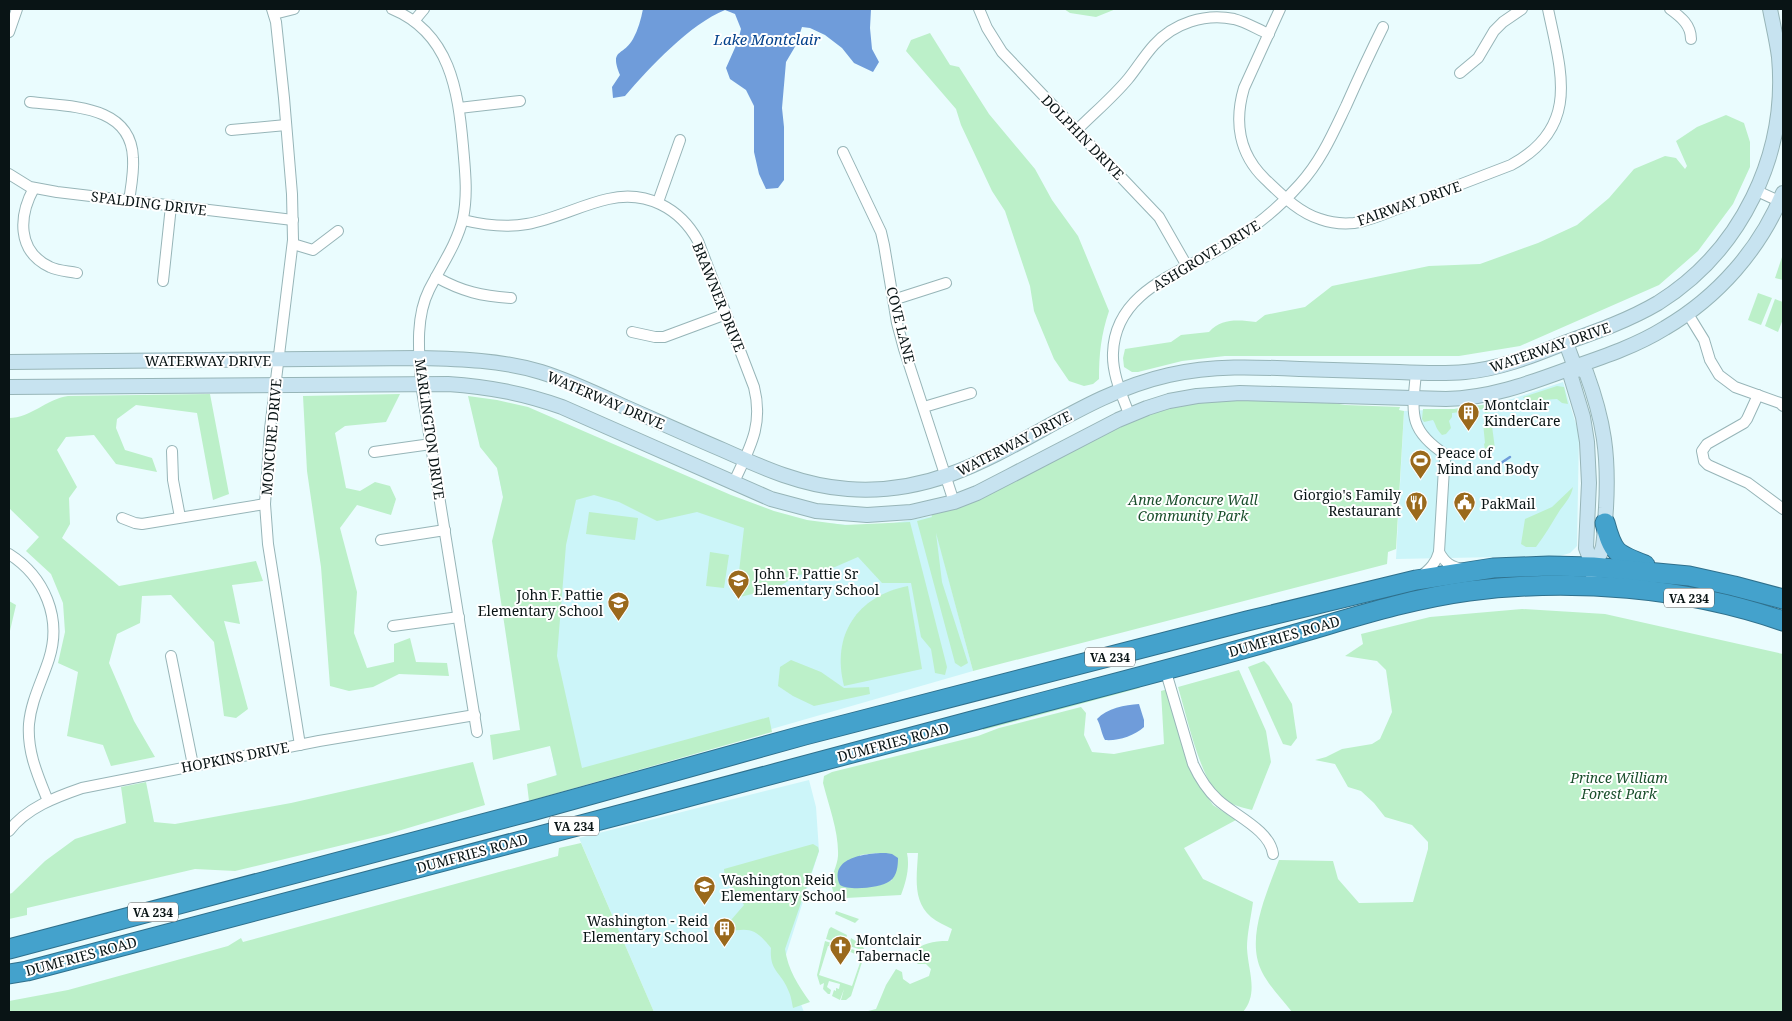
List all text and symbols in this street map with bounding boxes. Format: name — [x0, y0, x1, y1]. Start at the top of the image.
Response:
water label: Lake Montclair — [713, 29, 821, 49]
street label: DOLPHIN DRIVE — [1038, 90, 1129, 184]
street label: FAIRWAY DRIVE — [1355, 176, 1464, 230]
street label: SPALDING DRIVE — [90, 186, 208, 220]
street label: ASHGROVE DRIVE — [1149, 215, 1263, 295]
street label: BRAWNER DRIVE — [688, 239, 750, 355]
street label: COVE LANE — [882, 285, 920, 366]
street label: WATERWAY DRIVE — [1487, 317, 1613, 377]
street label: WATERWAY DRIVE — [145, 351, 271, 370]
street label: MARLINGTON DRIVE — [411, 357, 449, 501]
street label: WATERWAY DRIVE — [544, 367, 668, 434]
street label: MONCURE DRIVE — [256, 378, 286, 496]
place label: Montclair KinderCare — [1484, 395, 1561, 430]
building icon: Montclair KinderCare — [1456, 400, 1480, 431]
street label: WATERWAY DRIVE — [953, 406, 1075, 480]
place label: Peace of Mind and Body — [1437, 443, 1539, 478]
sports icon: Peace of Mind and Body — [1409, 448, 1433, 479]
place label: Giorgio's Family Restaurant — [1293, 485, 1401, 520]
park label: Anne Moncure Wall Community Park — [1127, 490, 1258, 525]
restaurant icon: Giorgio's Family Restaurant — [1405, 490, 1429, 521]
public building icon: PakMail — [1453, 491, 1477, 522]
place label: PakMail — [1481, 494, 1536, 513]
place label: John F. Pattie Sr Elementary School — [753, 564, 880, 599]
school or university icon: John F. Pattie Sr Elementary School — [726, 569, 750, 600]
place label: John F. Pattie Elementary School — [478, 585, 604, 620]
road number: VA 234 — [1664, 588, 1714, 608]
school or university icon: John F. Pattie Elementary School — [607, 590, 631, 621]
street label: DUMFRIES ROAD — [1226, 611, 1342, 661]
road number: VA 234 — [1085, 648, 1135, 666]
street label: DUMFRIES ROAD — [835, 718, 951, 766]
street label: HOPKINS DRIVE — [179, 737, 291, 777]
park label: Prince William Forest Park — [1569, 768, 1668, 803]
road number: VA 234 — [549, 816, 599, 836]
street label: DUMFRIES ROAD — [414, 829, 530, 877]
place label: Washington Reid Elementary School — [721, 870, 847, 905]
school or university icon: Washington Reid Elementary School — [693, 875, 717, 906]
road number: VA 234 — [128, 902, 178, 922]
place label: Washington - Reid Elementary School — [583, 911, 709, 946]
building icon: Washington - Reid Elementary School — [712, 916, 736, 947]
place label: Montclair Tabernacle — [856, 930, 930, 965]
street label: DUMFRIES ROAD — [23, 932, 139, 980]
church icon: Montclair Tabernacle — [828, 935, 852, 966]

